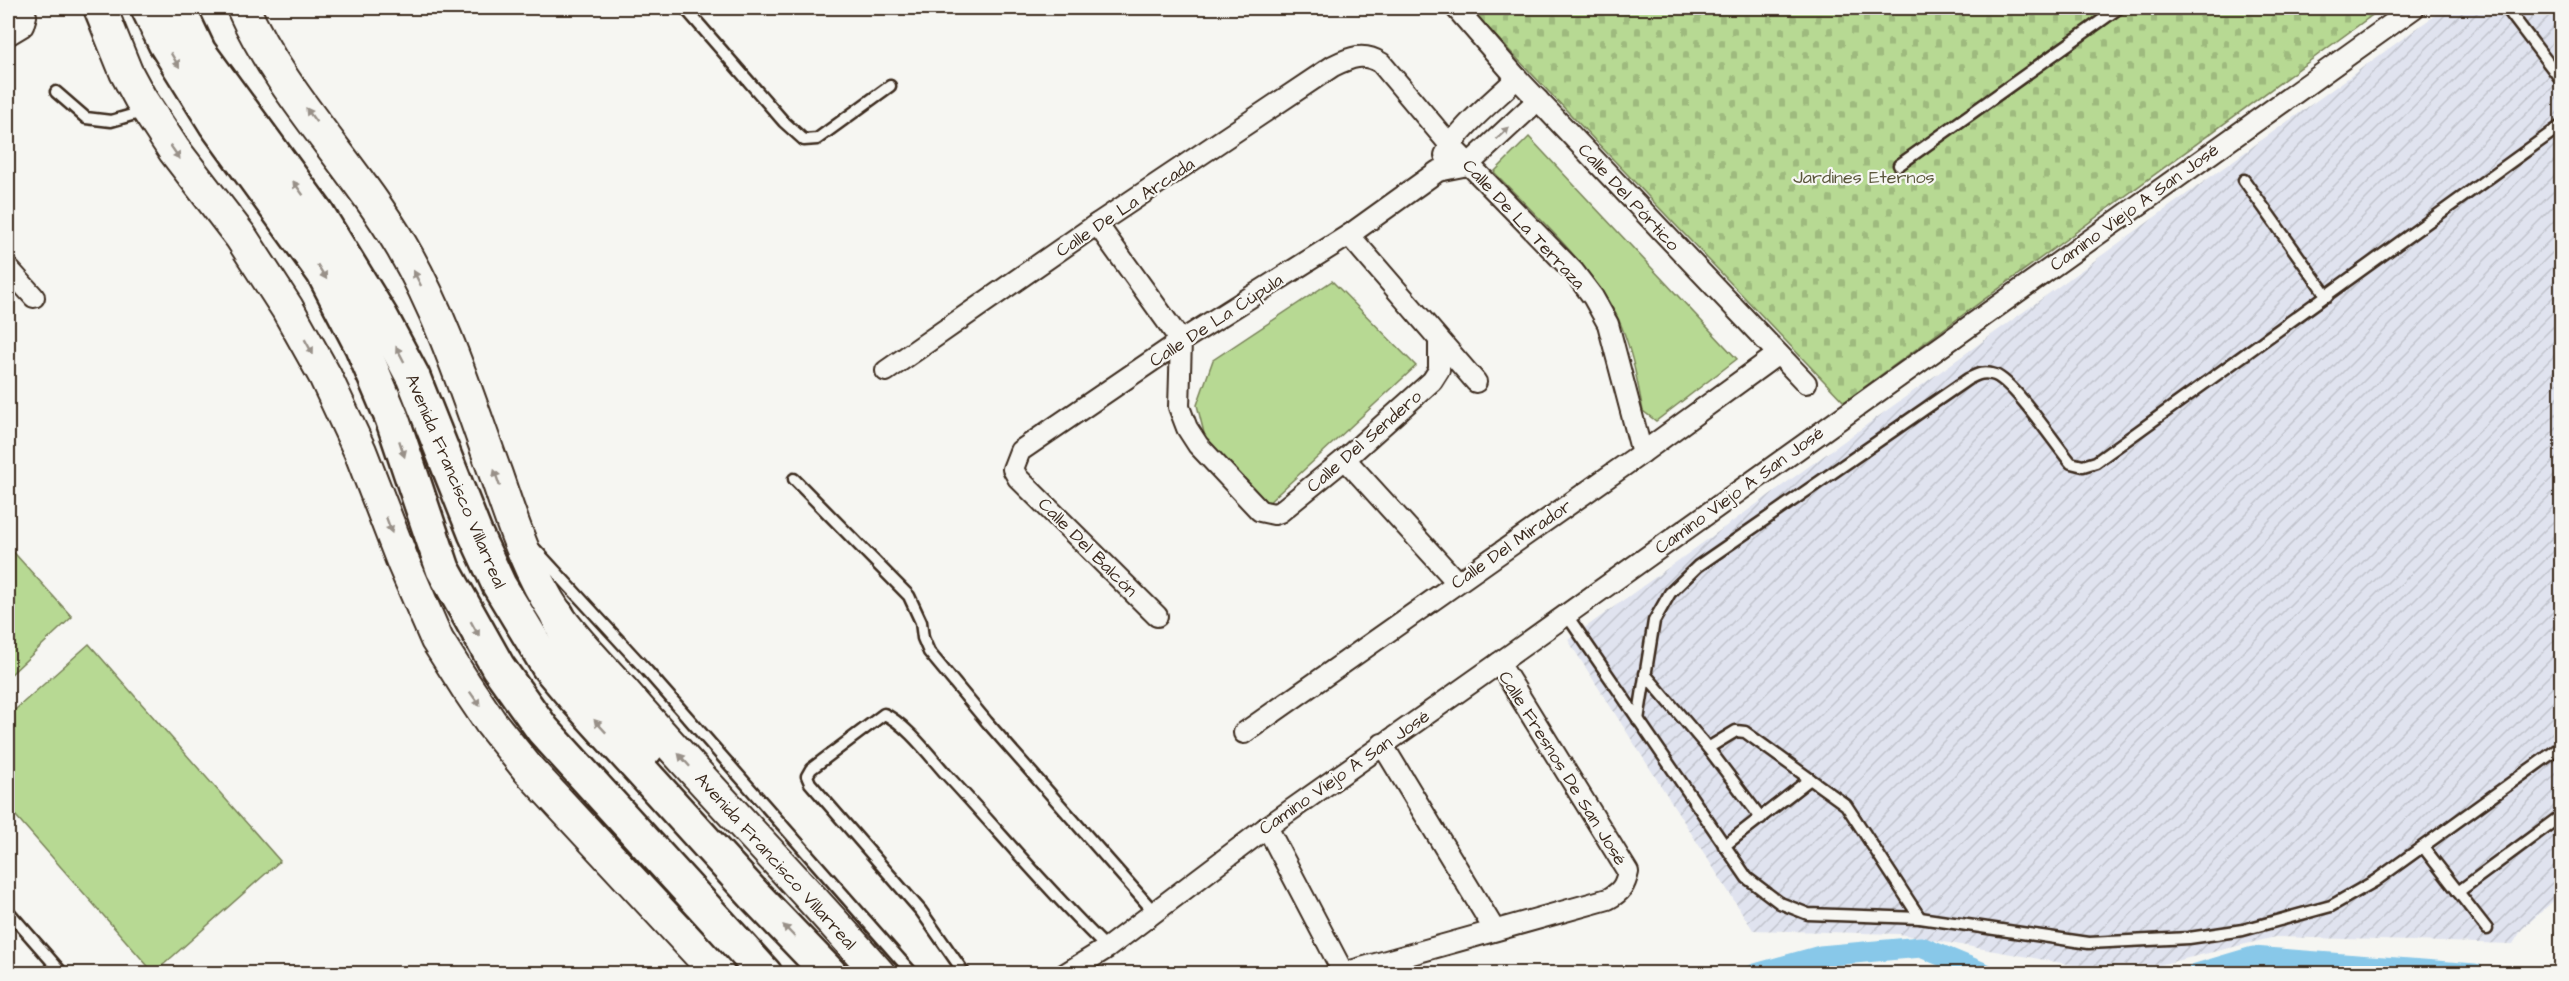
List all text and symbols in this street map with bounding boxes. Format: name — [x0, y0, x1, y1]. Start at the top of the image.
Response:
one-way arrow — [170, 52, 180, 69]
one-way arrow — [305, 107, 317, 123]
one-way arrow — [1496, 126, 1510, 140]
street label: Camino Viejo A San José — [2045, 137, 2224, 277]
street label: Calle Del Pórtico — [1572, 138, 1685, 257]
one-way arrow — [169, 143, 181, 159]
street label: Calle De La Arcada — [1051, 152, 1200, 263]
street label: Calle De La Terraza — [1457, 154, 1591, 295]
park label: Jardines Eternos — [1793, 165, 1935, 190]
one-way arrow — [293, 180, 305, 195]
one-way arrow — [316, 264, 327, 280]
street label: Calle De La Cúpula — [1144, 268, 1288, 373]
one-way arrow — [413, 269, 422, 286]
one-way arrow — [304, 339, 314, 356]
one-way arrow — [396, 345, 405, 362]
street label: Avenida Francisco Villarreal — [399, 370, 512, 592]
street label: Calle Del Sendero — [1301, 384, 1427, 498]
street label: Camino Viejo A San José — [1650, 420, 1829, 560]
one-way arrow — [398, 440, 408, 458]
one-way arrow — [491, 469, 501, 487]
street label: Calle Del Balcón — [1032, 492, 1143, 603]
street label: Calle Del Mirador — [1446, 493, 1577, 595]
one-way arrow — [384, 516, 394, 534]
one-way arrow — [470, 621, 480, 638]
street label: Calle Fresnos De San José — [1492, 666, 1633, 871]
one-way arrow — [469, 691, 480, 707]
street label: Camino Viejo A San José — [1254, 704, 1435, 841]
one-way arrow — [594, 719, 607, 734]
one-way arrow — [677, 752, 691, 767]
street label: Avenida Francisco Villarreal — [689, 767, 862, 956]
one-way arrow — [783, 925, 797, 939]

